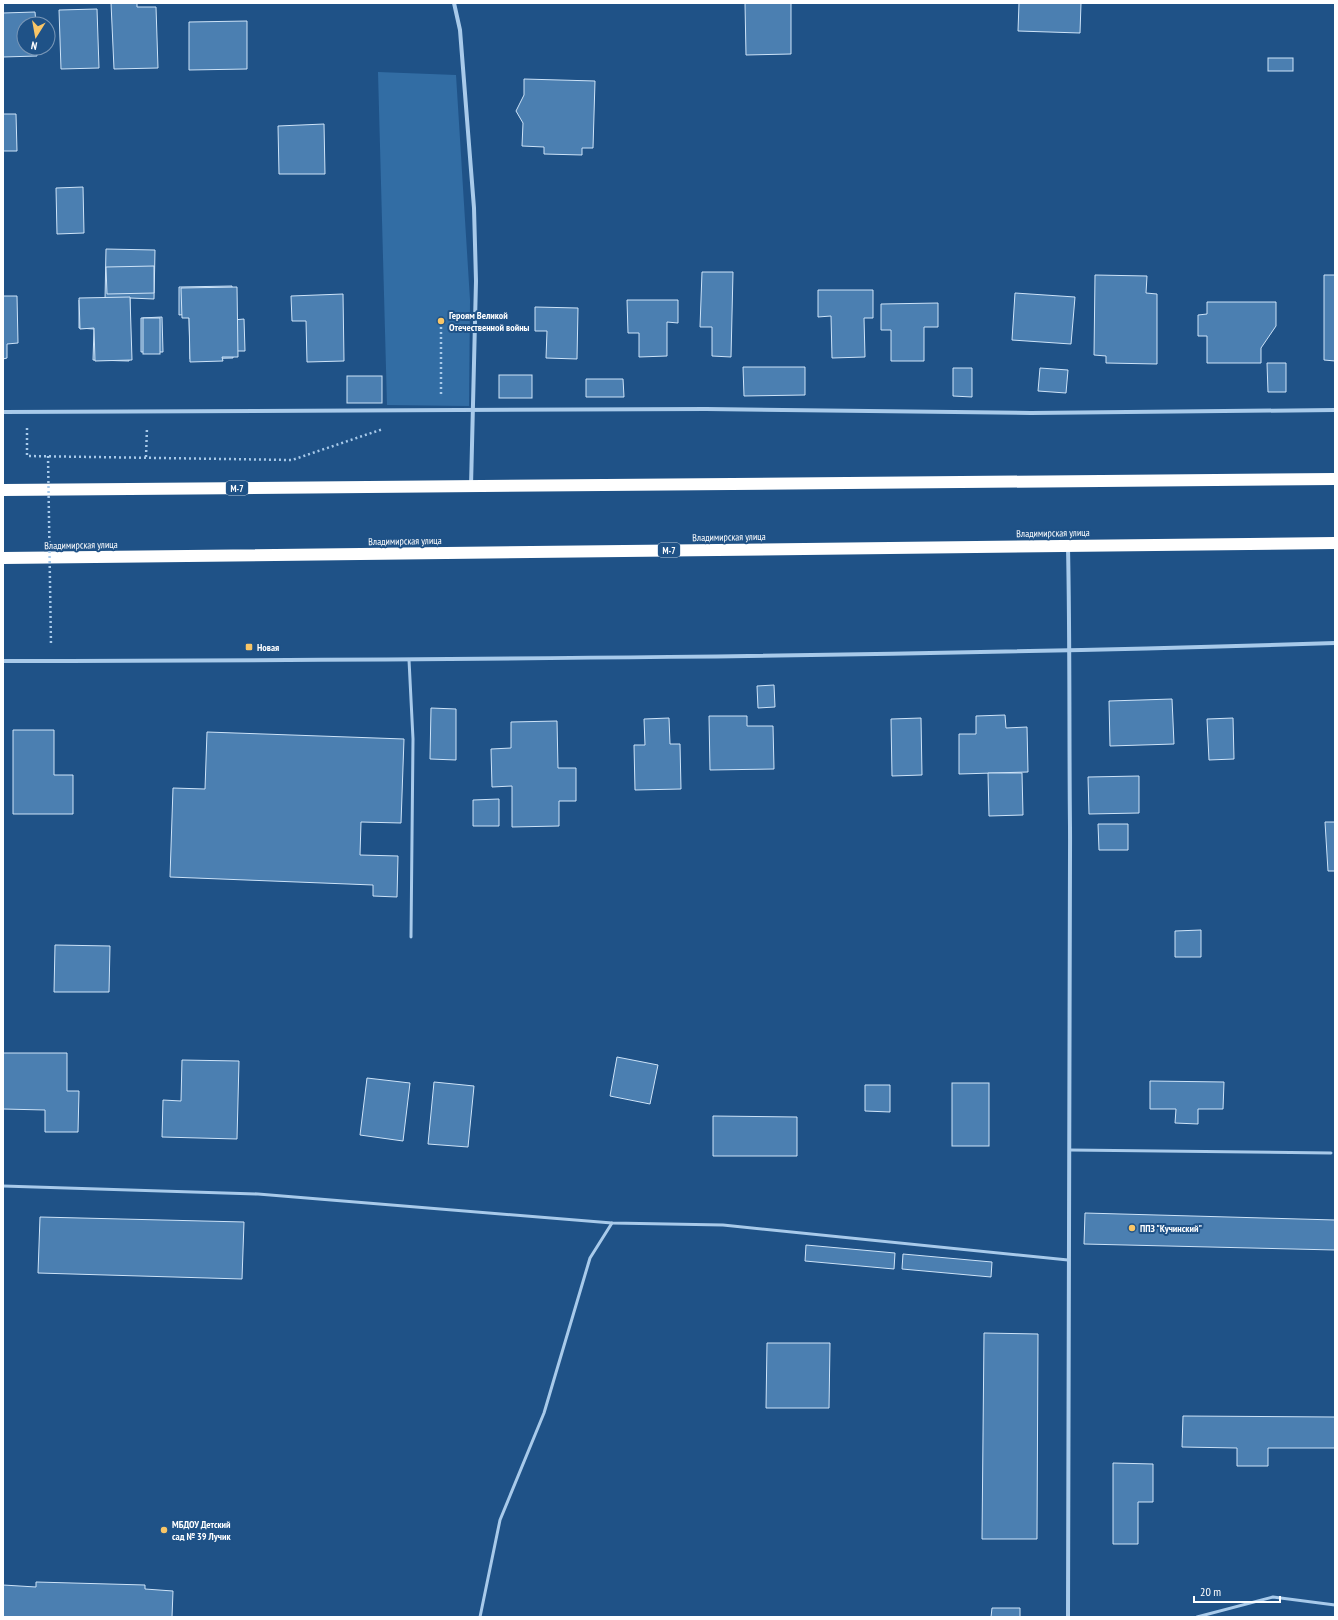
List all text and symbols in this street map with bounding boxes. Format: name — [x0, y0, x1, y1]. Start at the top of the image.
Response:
north arrow — [16, 16, 56, 56]
text: N — [30, 38, 38, 53]
place label: Героям Великой Отечественной войны — [449, 309, 530, 334]
marker: Героям Великой Отечественной войны — [436, 316, 446, 326]
road number: М-7 — [226, 481, 248, 495]
street label: Владимирская улица — [1016, 526, 1090, 540]
street label: Владимирская улица — [692, 530, 766, 544]
street label: Владимирская улица — [368, 534, 442, 548]
street label: Владимирская улица — [44, 538, 118, 552]
road number: М-7 — [658, 543, 680, 557]
place label: Новая — [257, 641, 279, 654]
marker: Новая — [244, 642, 254, 652]
place label: ППЗ "Кучинский" — [1140, 1222, 1202, 1235]
marker: ППЗ "Кучинский" — [1127, 1223, 1137, 1233]
place label: МБДОУ Детский сад № 39 Лучик — [172, 1518, 231, 1543]
marker: МБДОУ Детский сад № 39 Лучик — [159, 1525, 169, 1535]
scale bar — [1194, 1578, 1280, 1604]
text: 20 m — [1200, 1584, 1221, 1599]

